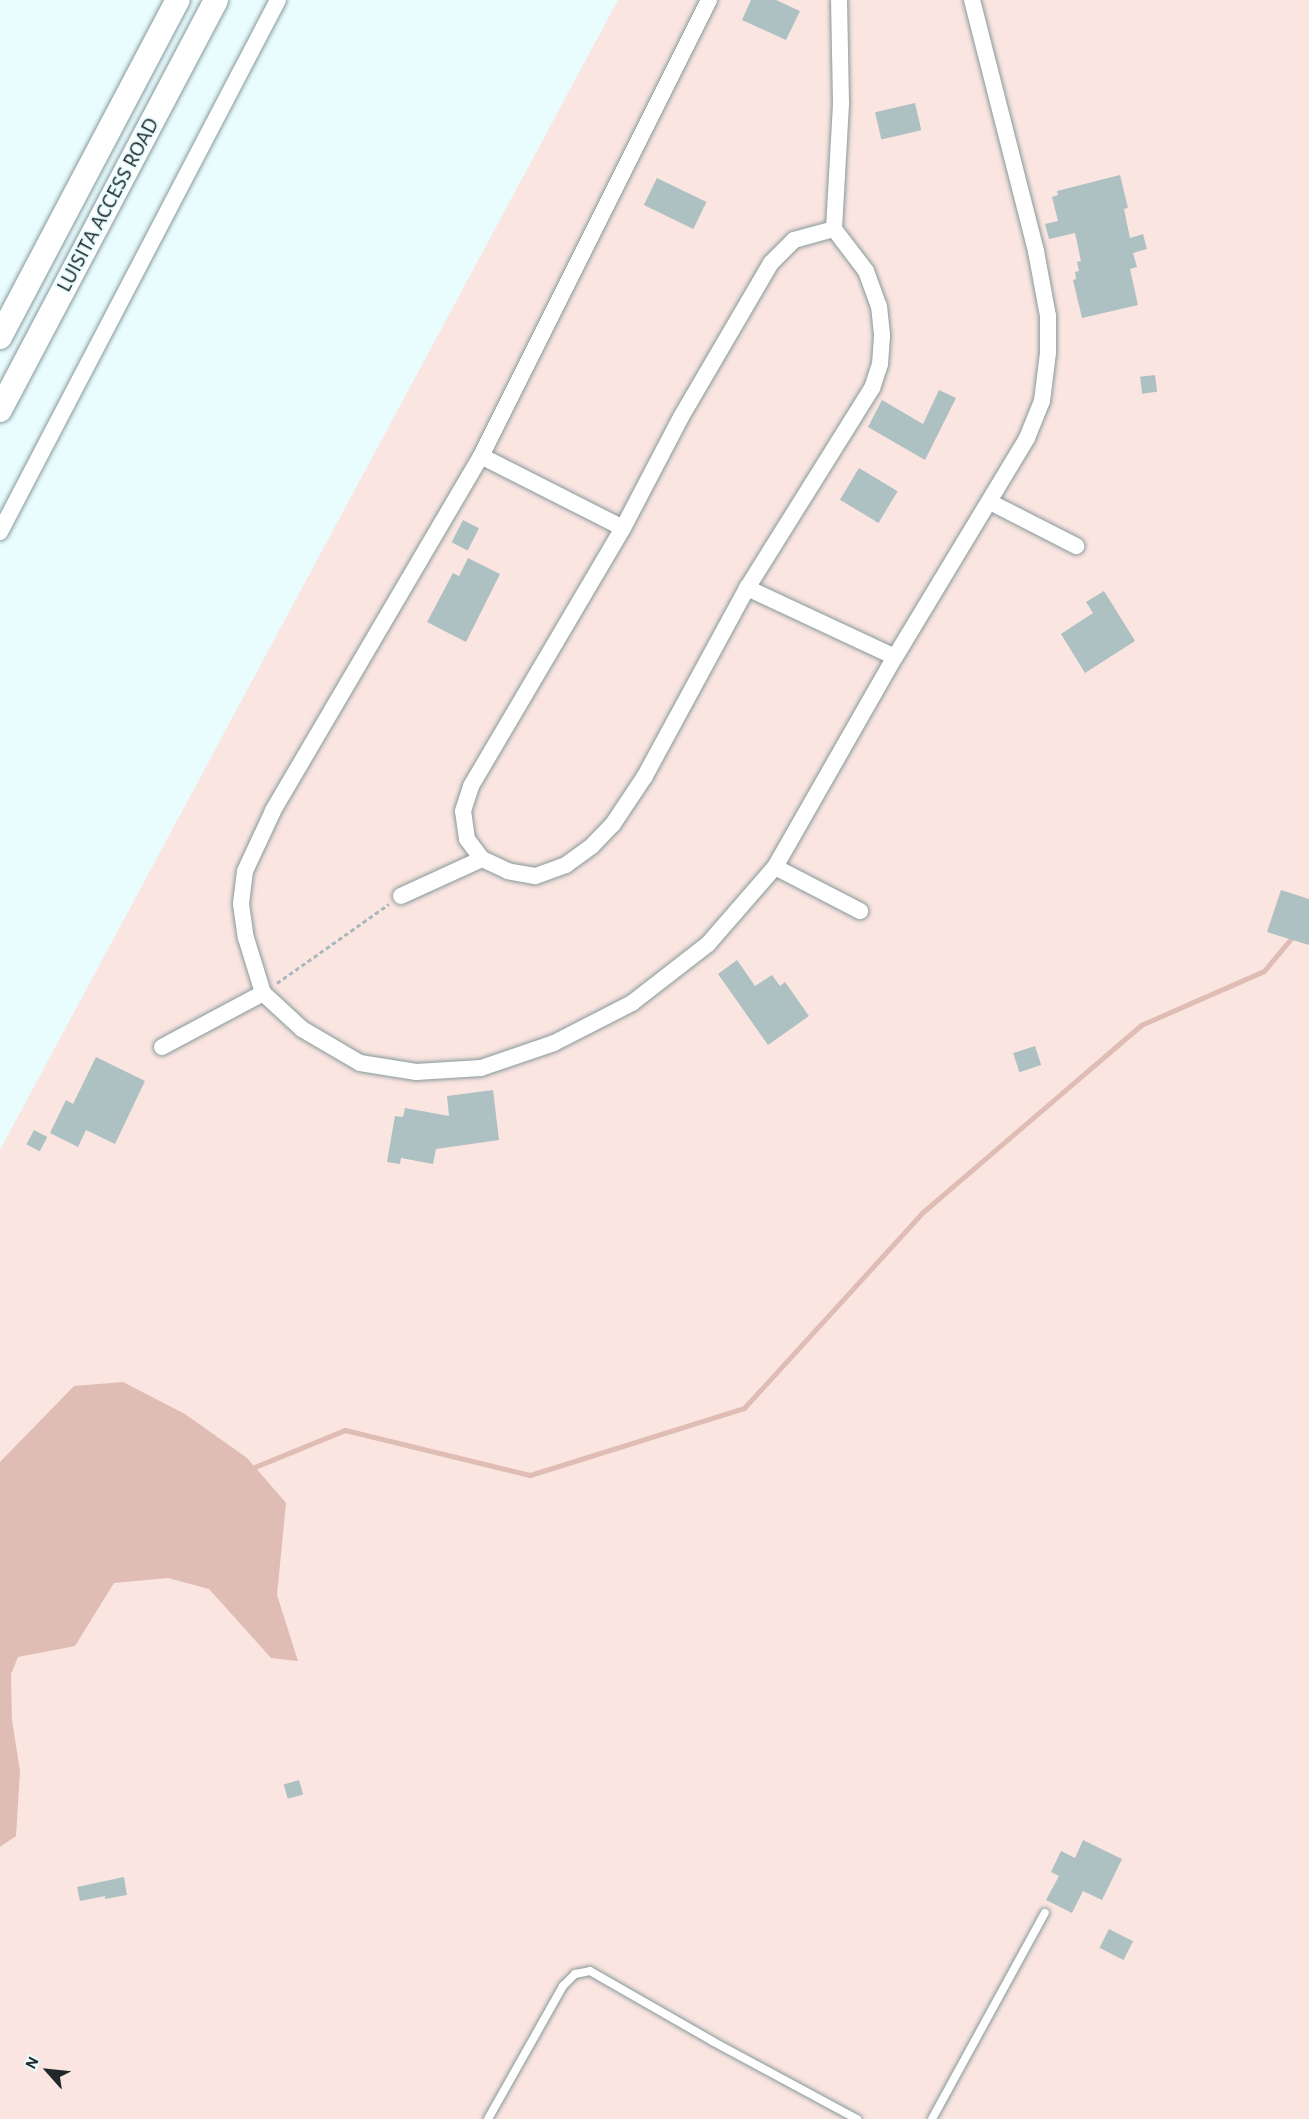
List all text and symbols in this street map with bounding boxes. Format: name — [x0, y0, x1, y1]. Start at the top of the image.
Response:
street label: LUISITA ACCESS ROAD — [51, 113, 165, 297]
north arrow — [18, 2041, 78, 2101]
text: N — [22, 2054, 42, 2071]

